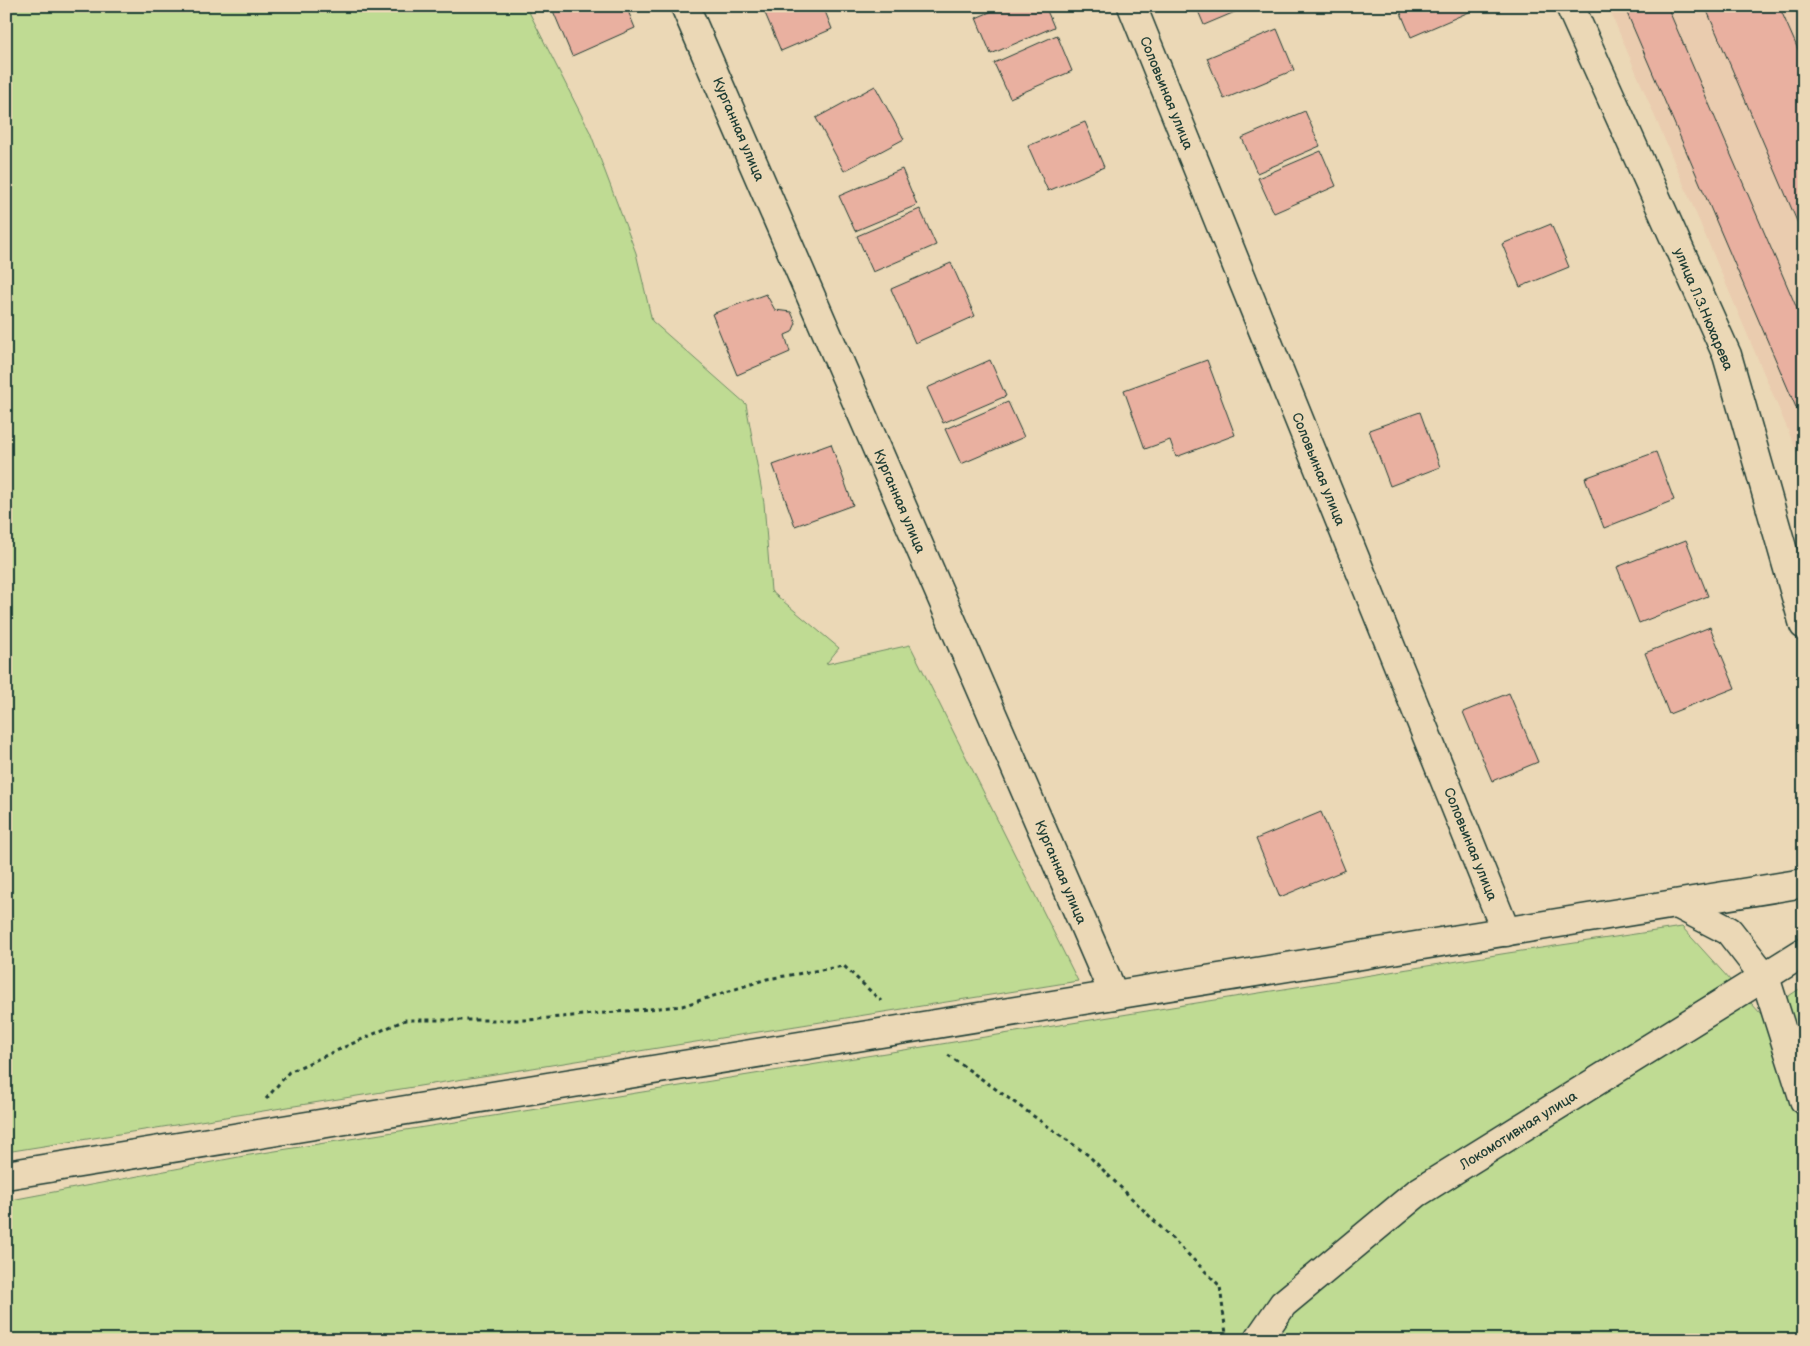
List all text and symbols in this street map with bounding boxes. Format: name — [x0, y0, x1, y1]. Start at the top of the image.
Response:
street label: Соловьиная улица — [1136, 34, 1197, 153]
street label: Курганная улица — [709, 75, 768, 184]
street label: улица Л.З.Нюхарева — [1670, 245, 1737, 374]
street label: Соловьиная улица — [1288, 410, 1349, 529]
street label: Курганная улица — [870, 447, 929, 556]
street label: Соловьиная улица — [1440, 785, 1501, 904]
street label: Курганная улица — [1031, 818, 1090, 927]
street label: Локомотивная улица — [1456, 1087, 1581, 1174]

